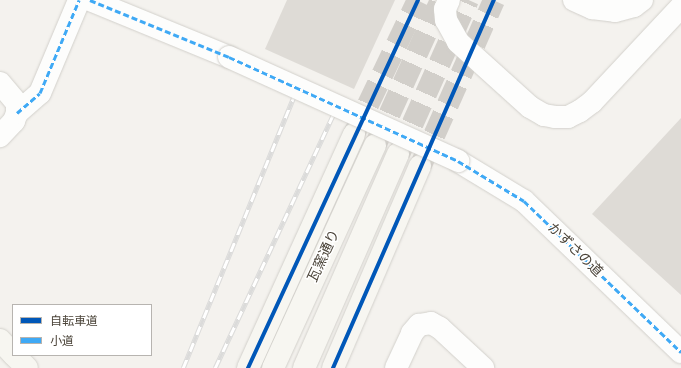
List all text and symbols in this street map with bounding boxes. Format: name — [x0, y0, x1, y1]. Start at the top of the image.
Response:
street label: かずさの道 — [544, 220, 606, 280]
street label: 瓦窯通り — [305, 227, 343, 285]
legend — [12, 304, 152, 356]
text: 自転車道 — [50, 313, 98, 329]
text: 小道 — [50, 333, 74, 349]

